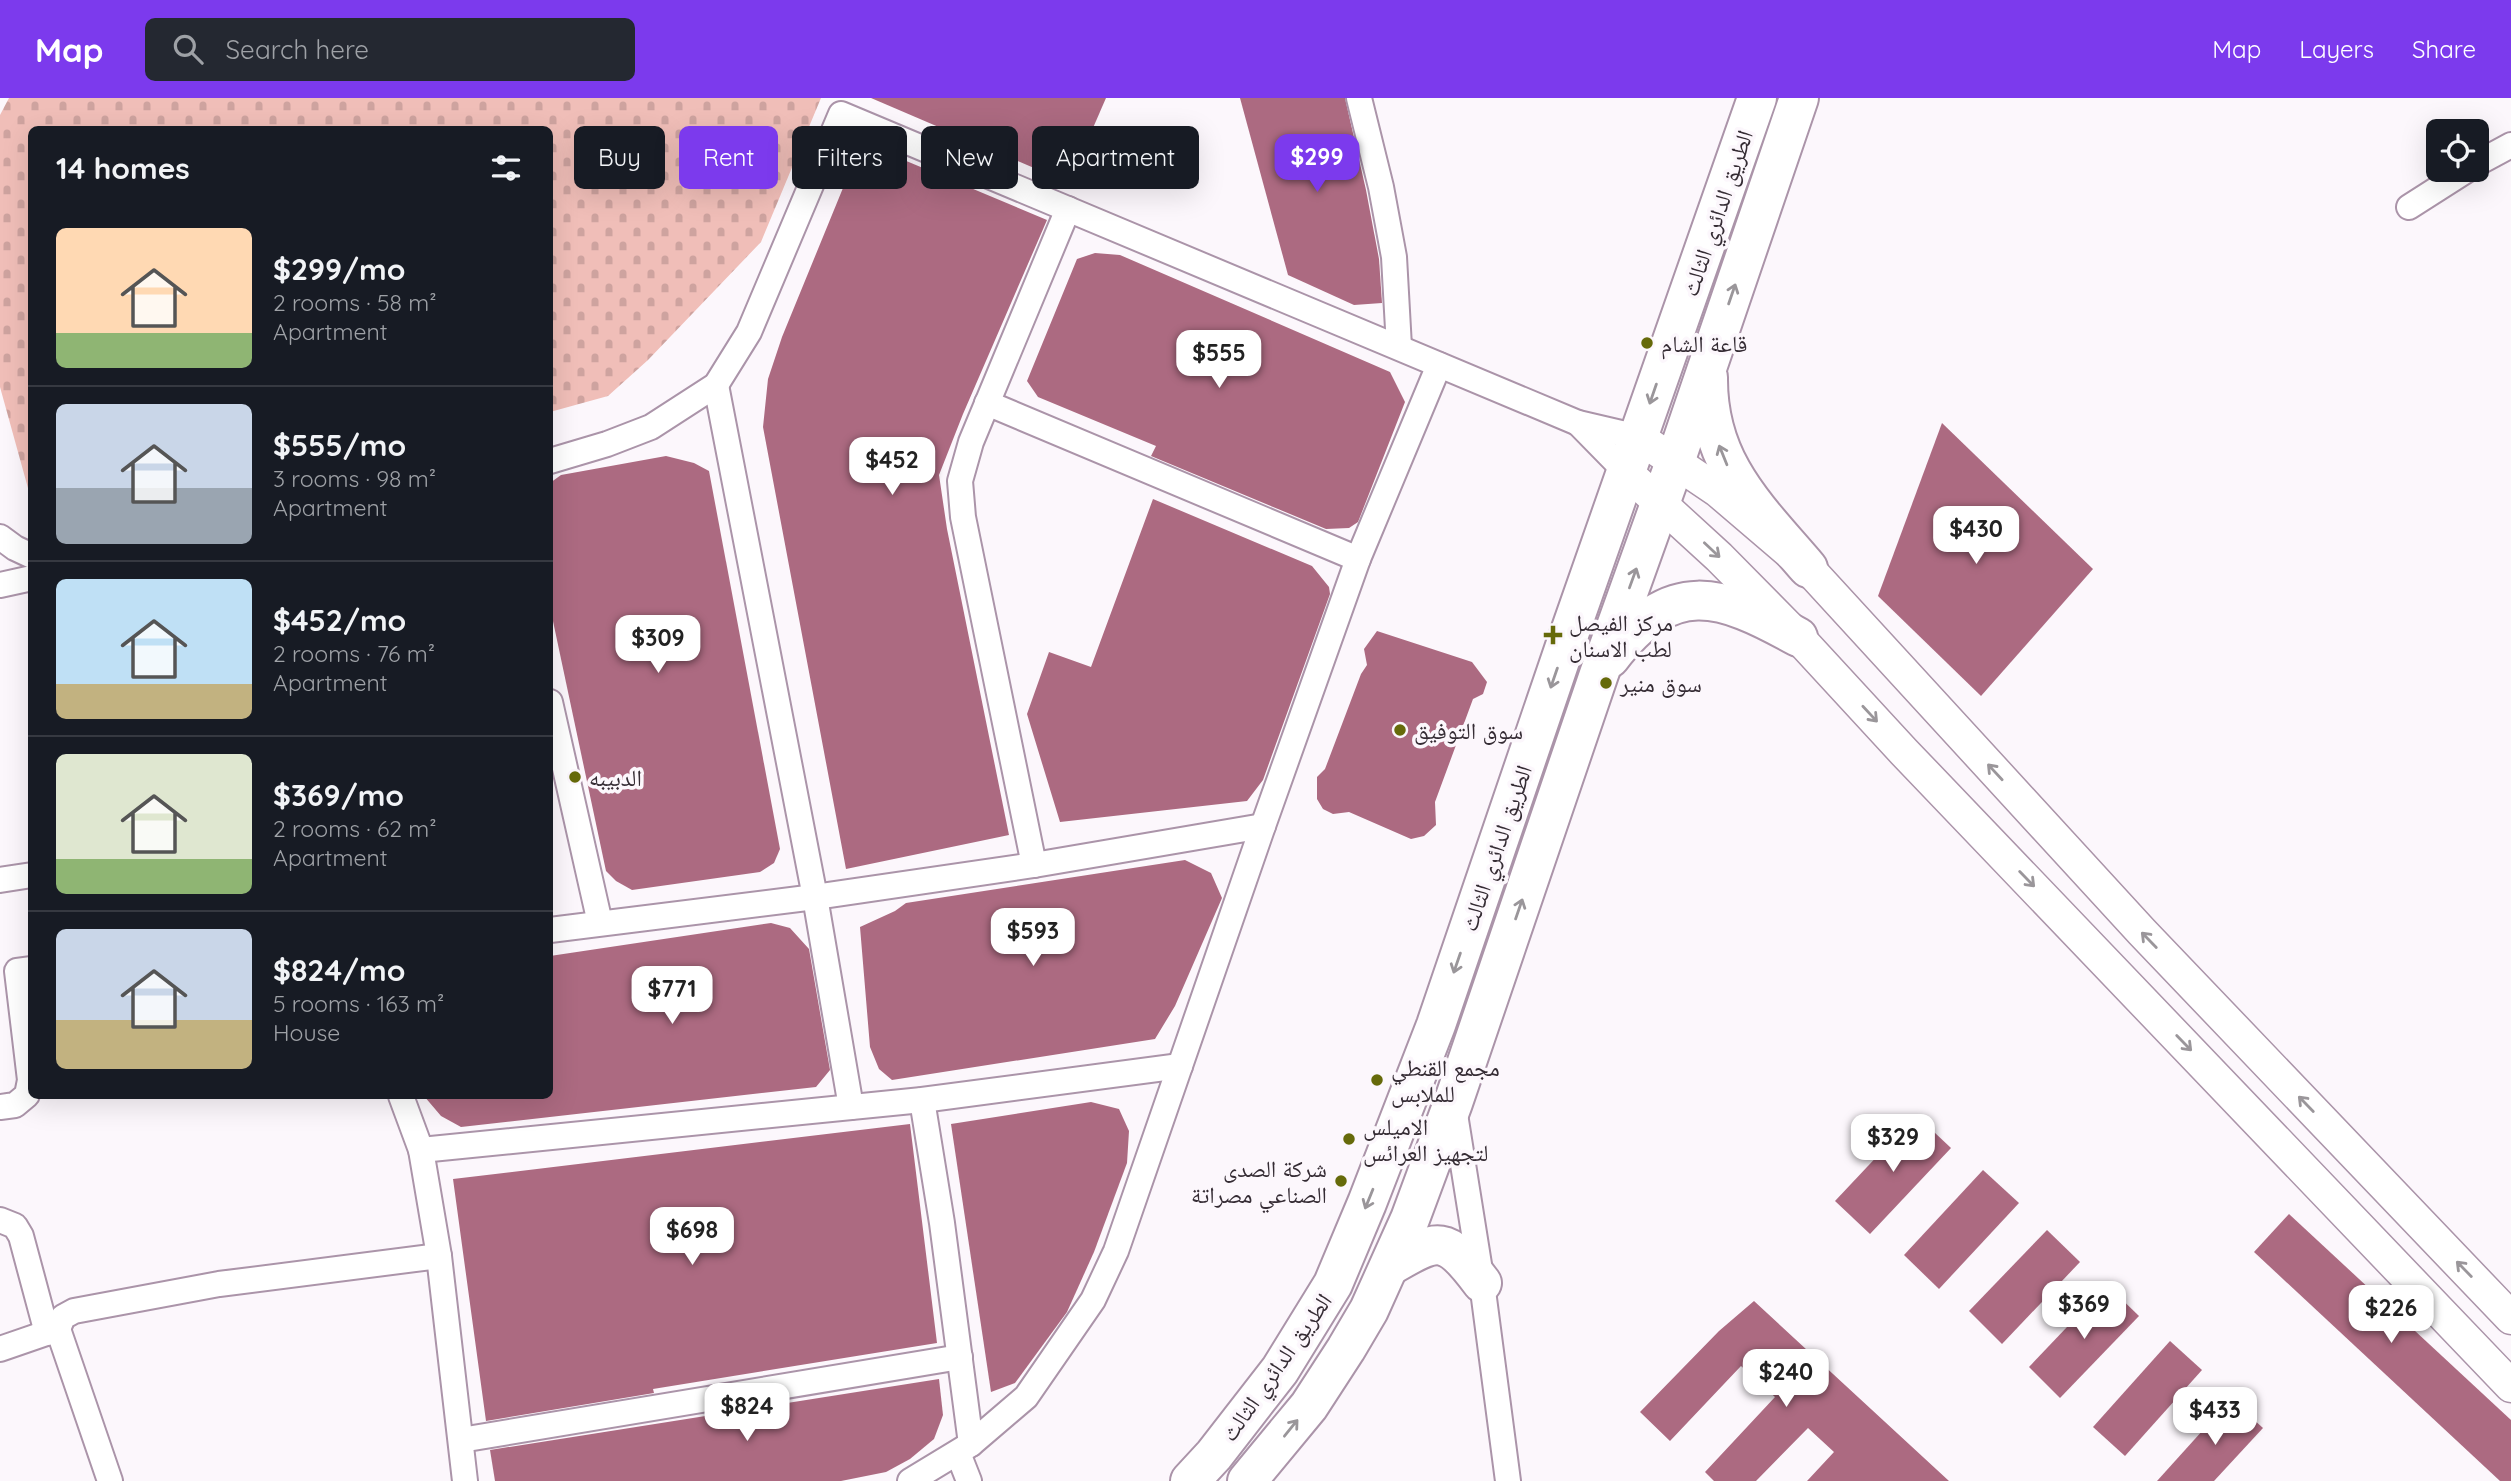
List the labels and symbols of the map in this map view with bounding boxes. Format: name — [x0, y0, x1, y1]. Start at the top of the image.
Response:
street label: الطريق الدائري الثالث — [1675, 126, 1764, 302]
pin: $299 — [1276, 134, 1358, 194]
one-way arrow — [1727, 283, 1739, 305]
place label: قاعة الشام — [1661, 329, 1747, 360]
pin: $555 — [1178, 330, 1260, 390]
marker: قاعة الشام — [1639, 335, 1655, 351]
one-way arrow — [1646, 382, 1659, 404]
pin: $452 — [851, 438, 933, 497]
one-way arrow — [1716, 445, 1729, 467]
pin: $430 — [1935, 506, 2017, 566]
one-way arrow — [1703, 542, 1720, 559]
one-way arrow — [1627, 568, 1640, 589]
place label: مركز الفيصل لطب الاسنان — [1569, 608, 1673, 663]
pin: $309 — [617, 616, 699, 675]
marker: مركز الفيصل لطب الاسنان — [1543, 625, 1563, 645]
one-way arrow — [1547, 666, 1559, 688]
place label: سوق منير — [1619, 669, 1702, 698]
marker: سوق منير — [1598, 675, 1614, 691]
one-way arrow — [1861, 705, 1878, 722]
place label: سوق التوفيق — [1414, 716, 1523, 745]
marker: سوق التوفيق — [1392, 722, 1408, 738]
street label: الطريق الدائري الثالث — [1454, 761, 1543, 937]
place label: الدبيبه — [589, 763, 642, 792]
one-way arrow — [1987, 763, 2003, 781]
marker: الدبيبه — [567, 769, 583, 785]
one-way arrow — [2019, 870, 2036, 887]
one-way arrow — [1514, 899, 1526, 921]
pin: $593 — [992, 908, 1074, 968]
one-way arrow — [2141, 932, 2158, 949]
one-way arrow — [1450, 951, 1462, 973]
pin: $771 — [631, 967, 713, 1026]
one-way arrow — [2176, 1034, 2193, 1051]
place label: مجمع القنطي للملابس — [1391, 1053, 1500, 1108]
marker: مجمع القنطي للملابس — [1369, 1072, 1385, 1088]
one-way arrow — [2298, 1096, 2315, 1113]
place label: الاميلس لتجهيز العرائس — [1363, 1112, 1488, 1167]
pin: $329 — [1852, 1114, 1934, 1174]
marker: الاميلس لتجهيز العرائس — [1341, 1131, 1357, 1147]
place label: شركة الصدى الصناعي مصراتة — [1191, 1154, 1327, 1213]
marker: شركة الصدى الصناعي مصراتة — [1333, 1173, 1349, 1189]
one-way arrow — [1362, 1187, 1375, 1209]
pin: $698 — [651, 1208, 733, 1267]
one-way arrow — [2455, 1260, 2472, 1277]
pin: $369 — [2043, 1282, 2125, 1341]
pin: $226 — [2350, 1286, 2432, 1345]
street label: الطريق الدائري الثالث — [1214, 1287, 1342, 1449]
pin: $240 — [1745, 1350, 1827, 1409]
pin: $824 — [706, 1384, 788, 1443]
pin: $433 — [2174, 1388, 2256, 1447]
one-way arrow — [1283, 1420, 1299, 1438]

